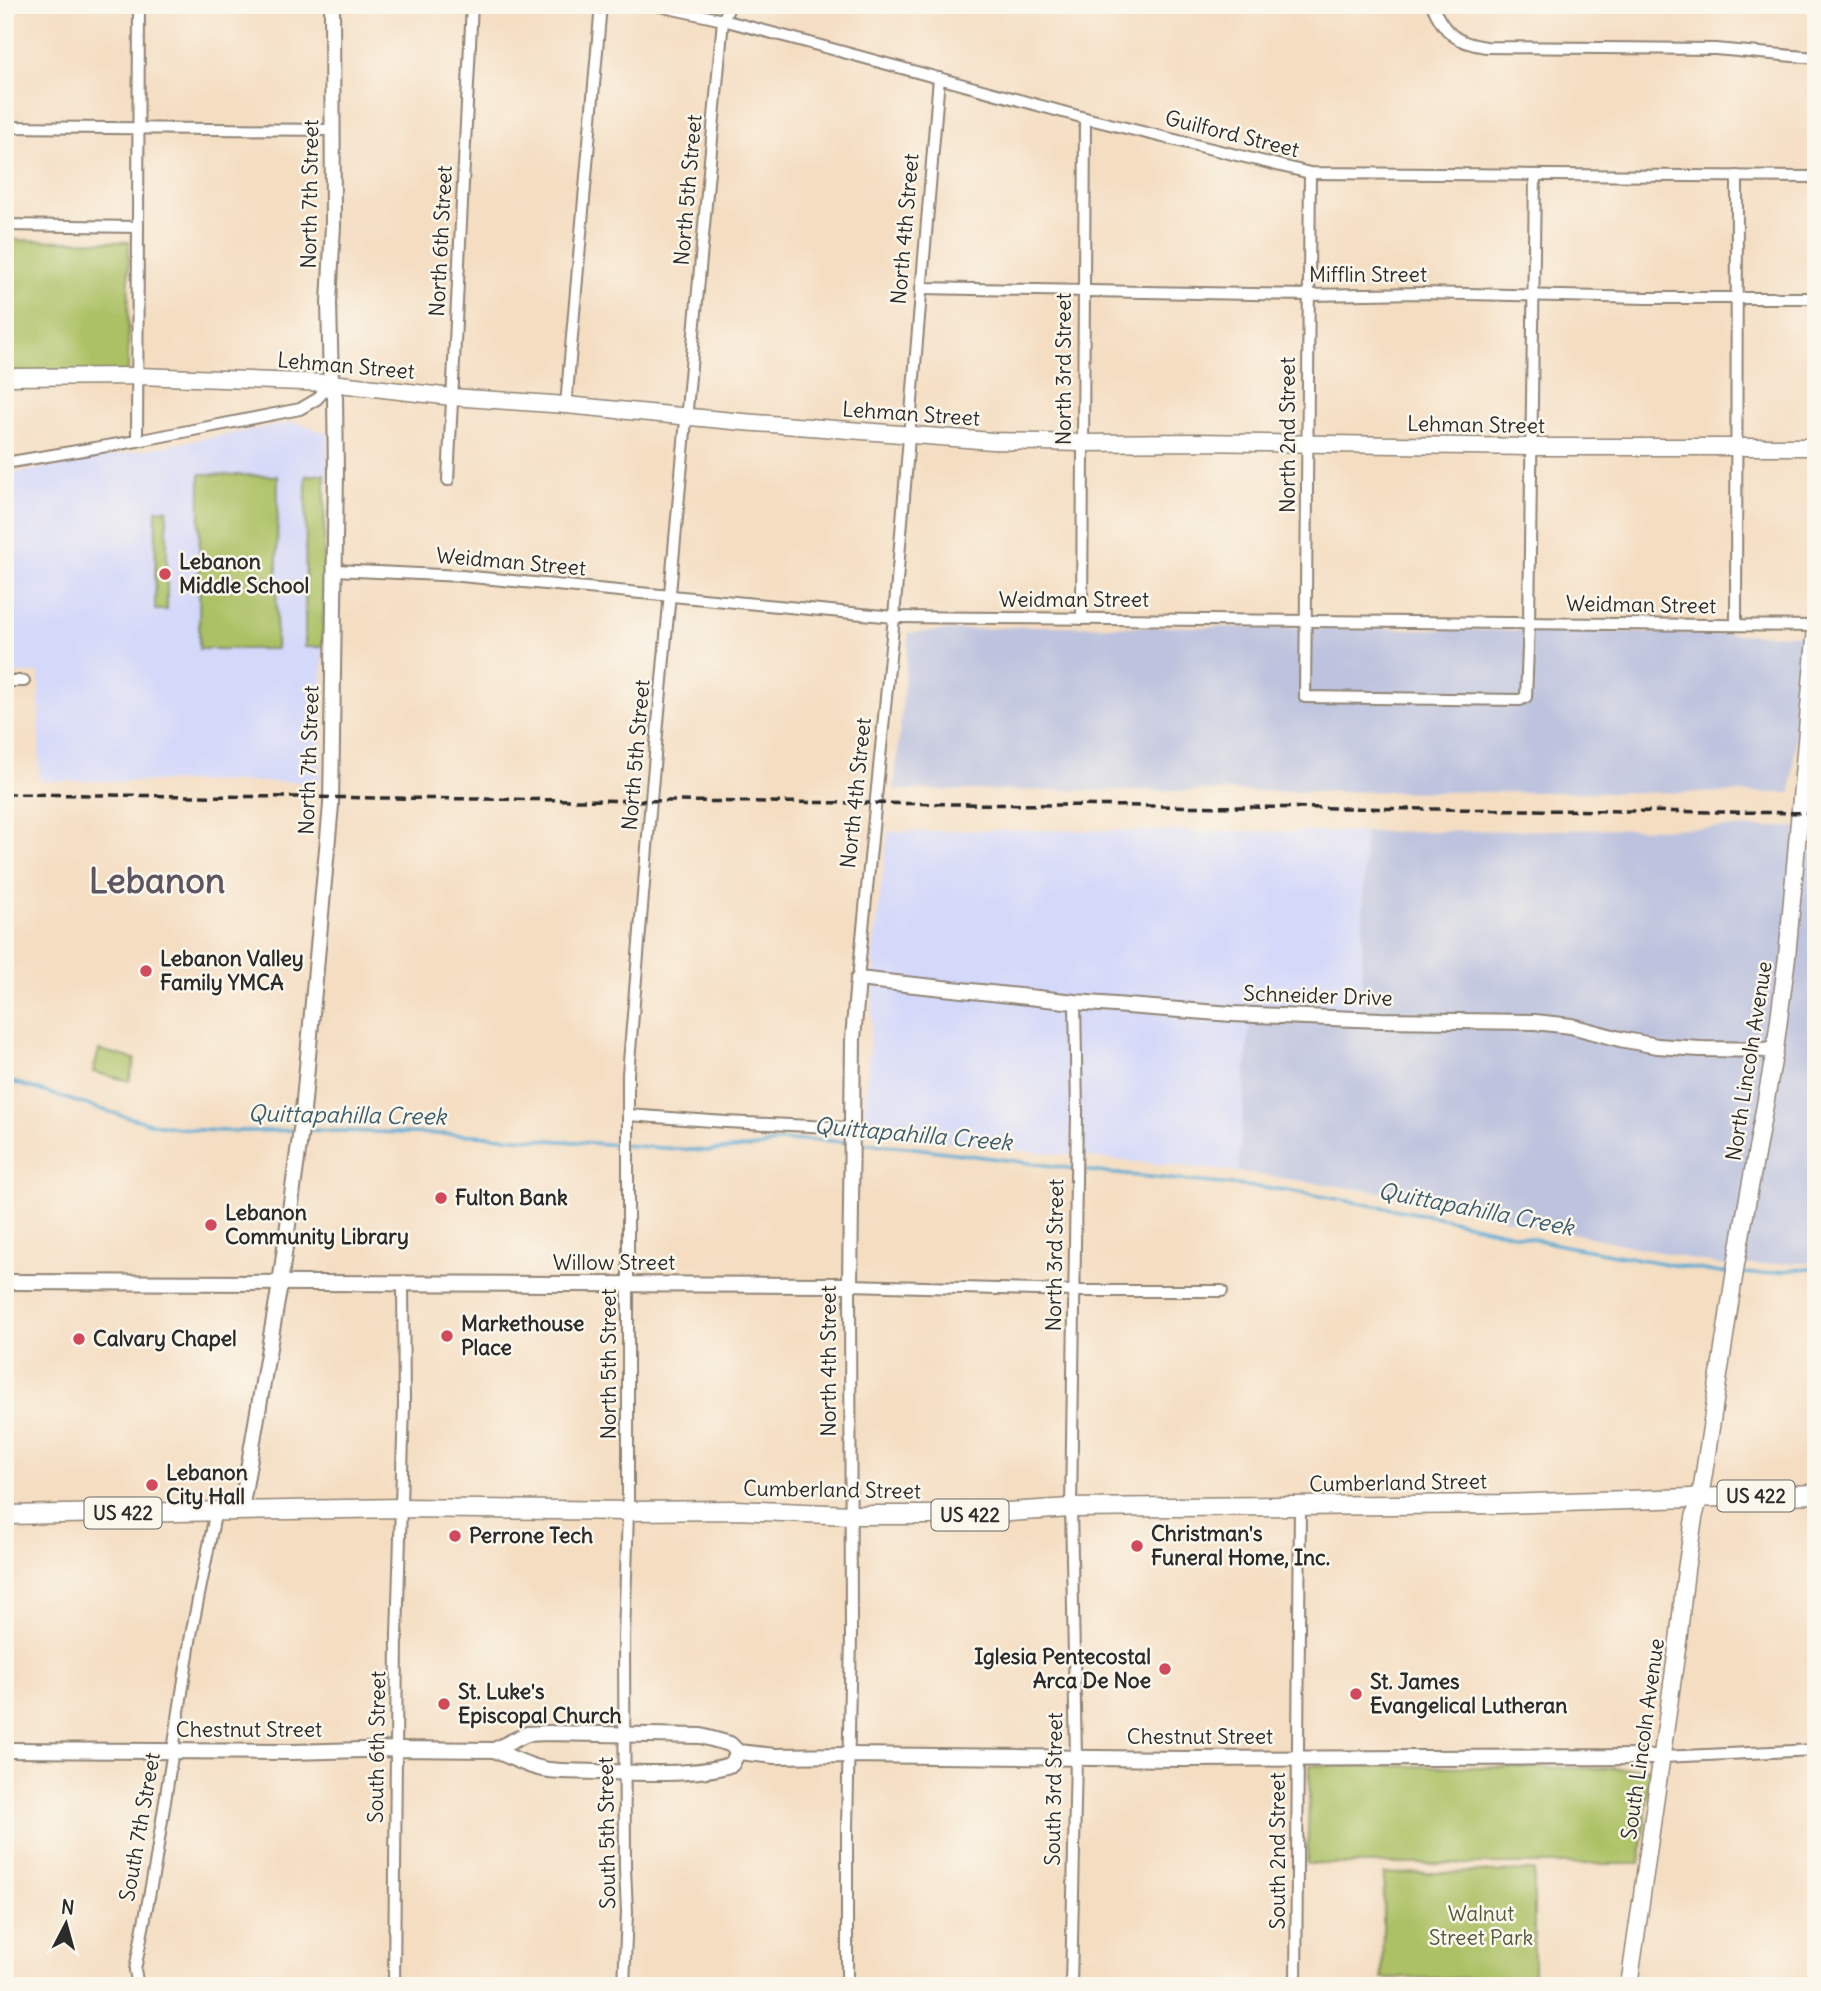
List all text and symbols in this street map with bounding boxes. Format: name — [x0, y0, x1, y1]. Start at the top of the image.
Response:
street label: Guilford Street — [1162, 104, 1302, 163]
street label: North 5th Street — [667, 113, 708, 266]
street label: North 7th Street — [295, 119, 324, 269]
street label: North 4th Street — [884, 152, 925, 305]
street label: North 6th Street — [423, 165, 458, 317]
street label: Mifflin Street — [1309, 261, 1427, 288]
street label: North 3rd Street — [1050, 293, 1077, 445]
street label: Lehman Street — [276, 346, 416, 385]
street label: North 2nd Street — [1274, 357, 1301, 513]
street label: Lehman Street — [841, 395, 981, 432]
street label: Lehman Street — [1407, 410, 1545, 439]
street label: Weidman Street — [435, 542, 587, 582]
place label: Lebanon Middle School — [179, 548, 309, 599]
marker: Lebanon Middle School — [157, 566, 173, 582]
street label: Weidman Street — [999, 586, 1149, 613]
street label: Weidman Street — [1566, 590, 1716, 619]
street label: North 5th Street — [615, 678, 656, 831]
street label: North 7th Street — [292, 685, 325, 835]
street label: North 4th Street — [834, 716, 877, 870]
district label: Lebanon — [89, 858, 225, 902]
place label: Lebanon Valley Family YMCA — [160, 945, 304, 996]
street label: North Lincoln Avenue — [1719, 959, 1778, 1163]
marker: Lebanon Valley Family YMCA — [138, 963, 154, 979]
street label: Schneider Drive — [1243, 979, 1393, 1012]
water label: Quittapahilla Creek — [248, 1098, 448, 1131]
water label: Quittapahilla Creek — [813, 1110, 1014, 1157]
water label: Quittapahilla Creek — [1376, 1175, 1577, 1242]
street label: North 3rd Street — [1040, 1178, 1069, 1331]
place label: Fulton Bank — [455, 1184, 568, 1211]
marker: Fulton Bank — [433, 1190, 449, 1206]
place label: Lebanon Community Library — [225, 1199, 409, 1250]
marker: Lebanon Community Library — [203, 1217, 219, 1233]
street label: Willow Street — [553, 1249, 675, 1276]
street label: North 4th Street — [815, 1285, 842, 1437]
street label: North 5th Street — [595, 1288, 622, 1440]
place label: Markethouse Place — [461, 1310, 584, 1361]
place label: Calvary Chapel — [93, 1325, 237, 1352]
marker: Markethouse Place — [439, 1328, 455, 1344]
marker: Calvary Chapel — [71, 1331, 87, 1347]
place label: Lebanon City Hall — [166, 1459, 248, 1510]
street label: Cumberland Street — [1309, 1467, 1487, 1498]
street label: Cumberland Street — [743, 1474, 921, 1505]
marker: Lebanon City Hall — [144, 1477, 160, 1493]
road number: US 422 — [1718, 1480, 1795, 1512]
road number: US 422 — [85, 1498, 162, 1528]
road number: US 422 — [932, 1499, 1009, 1530]
place label: Christman's Funeral Home, Inc. — [1151, 1520, 1330, 1571]
place label: Perrone Tech — [469, 1522, 593, 1549]
marker: Perrone Tech — [447, 1528, 463, 1544]
marker: Christman's Funeral Home, Inc. — [1129, 1538, 1145, 1554]
street label: South Lincoln Avenue — [1615, 1637, 1670, 1841]
place label: Iglesia Pentecostal Arca De Noe — [974, 1643, 1151, 1694]
marker: Iglesia Pentecostal Arca De Noe — [1157, 1661, 1173, 1677]
place label: St. James Evangelical Lutheran — [1370, 1668, 1567, 1719]
street label: South 6th Street — [362, 1671, 391, 1823]
place label: St. Luke's Episcopal Church — [458, 1678, 622, 1729]
marker: St. James Evangelical Lutheran — [1348, 1686, 1364, 1702]
marker: St. Luke's Episcopal Church — [436, 1696, 452, 1712]
street label: South 3rd Street — [1039, 1712, 1068, 1866]
street label: Chestnut Street — [176, 1716, 322, 1743]
street label: Chestnut Street — [1127, 1723, 1273, 1750]
street label: South 7th Street — [113, 1750, 166, 1903]
street label: South 5th Street — [592, 1757, 621, 1909]
street label: South 2nd Street — [1264, 1773, 1291, 1930]
north arrow — [32, 1890, 102, 1960]
text: N — [60, 1894, 76, 1920]
park label: Walnut Street Park — [1429, 1900, 1533, 1951]

